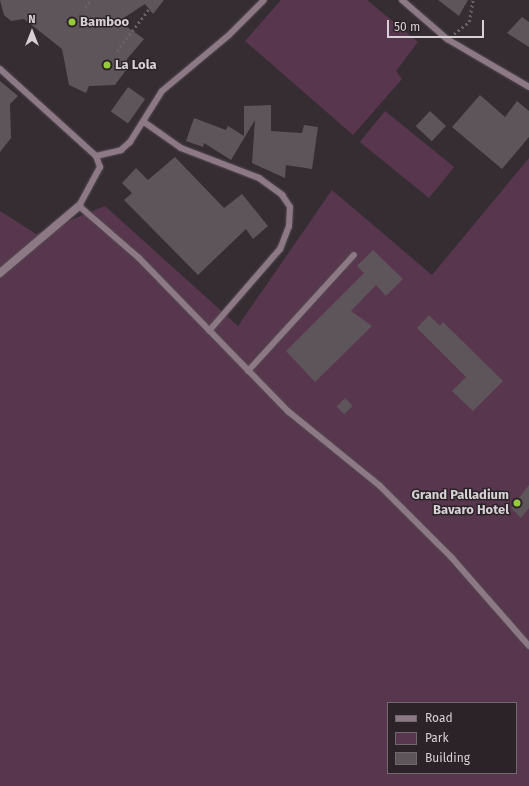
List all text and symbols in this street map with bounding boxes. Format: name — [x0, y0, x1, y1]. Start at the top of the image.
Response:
north arrow — [12, 12, 52, 52]
scale bar — [389, 12, 486, 38]
text: N — [28, 13, 36, 26]
place label: Bamboo — [80, 14, 129, 30]
marker: Bamboo — [67, 17, 77, 27]
text: 50 m — [394, 20, 420, 34]
place label: La Lola — [115, 57, 157, 73]
marker: La Lola — [102, 60, 112, 70]
place label: Grand Palladium Bavaro Hotel — [412, 488, 509, 519]
marker: Grand Palladium Bavaro Hotel — [512, 498, 522, 508]
legend — [387, 702, 517, 774]
text: Road — [425, 711, 453, 725]
text: Park — [425, 731, 449, 745]
text: Building — [425, 751, 470, 765]

